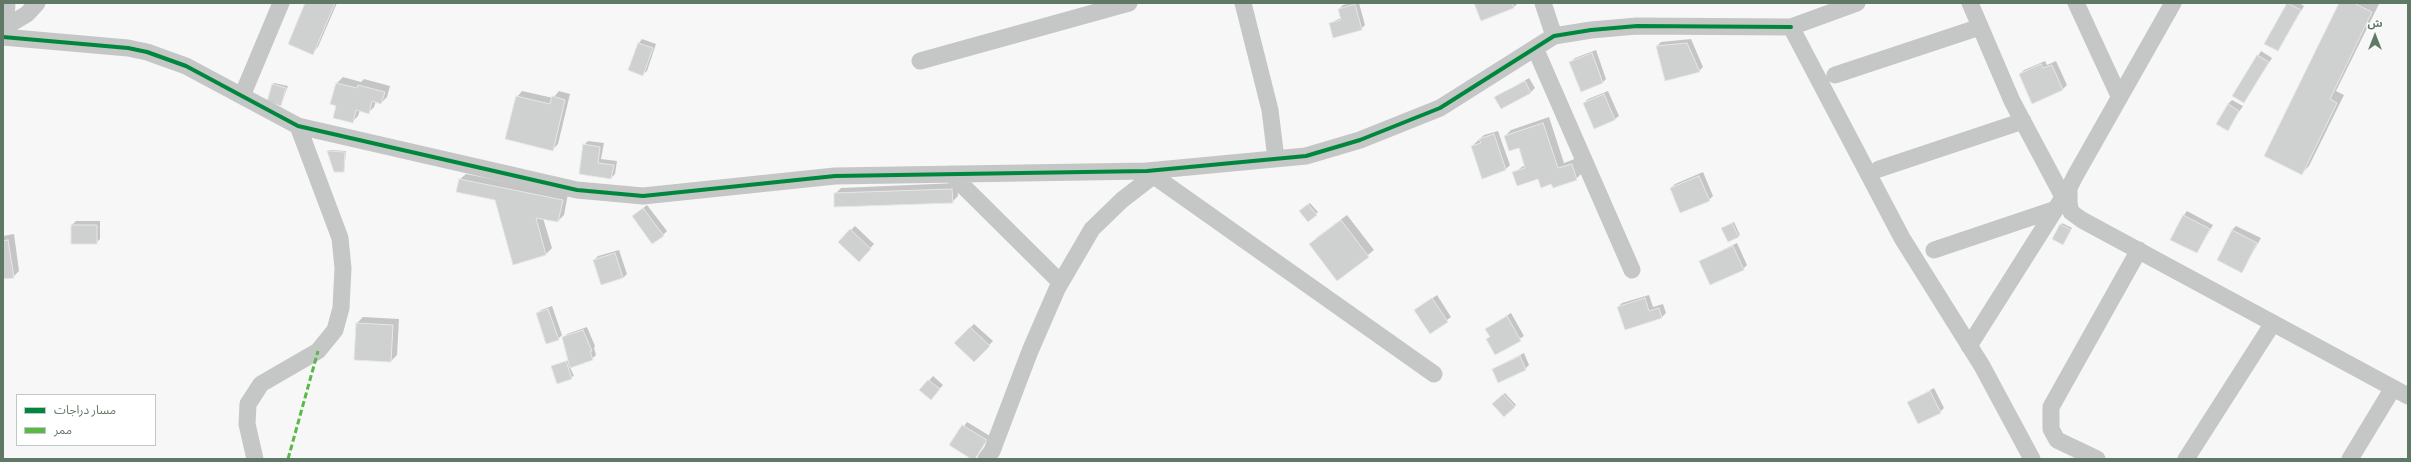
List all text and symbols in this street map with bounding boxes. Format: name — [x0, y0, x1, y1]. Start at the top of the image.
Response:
north arrow — [2355, 16, 2395, 56]
text: ش — [2367, 16, 2383, 31]
legend — [16, 394, 156, 446]
text: مسار دراجات — [54, 402, 116, 419]
text: ممر — [54, 422, 72, 439]

